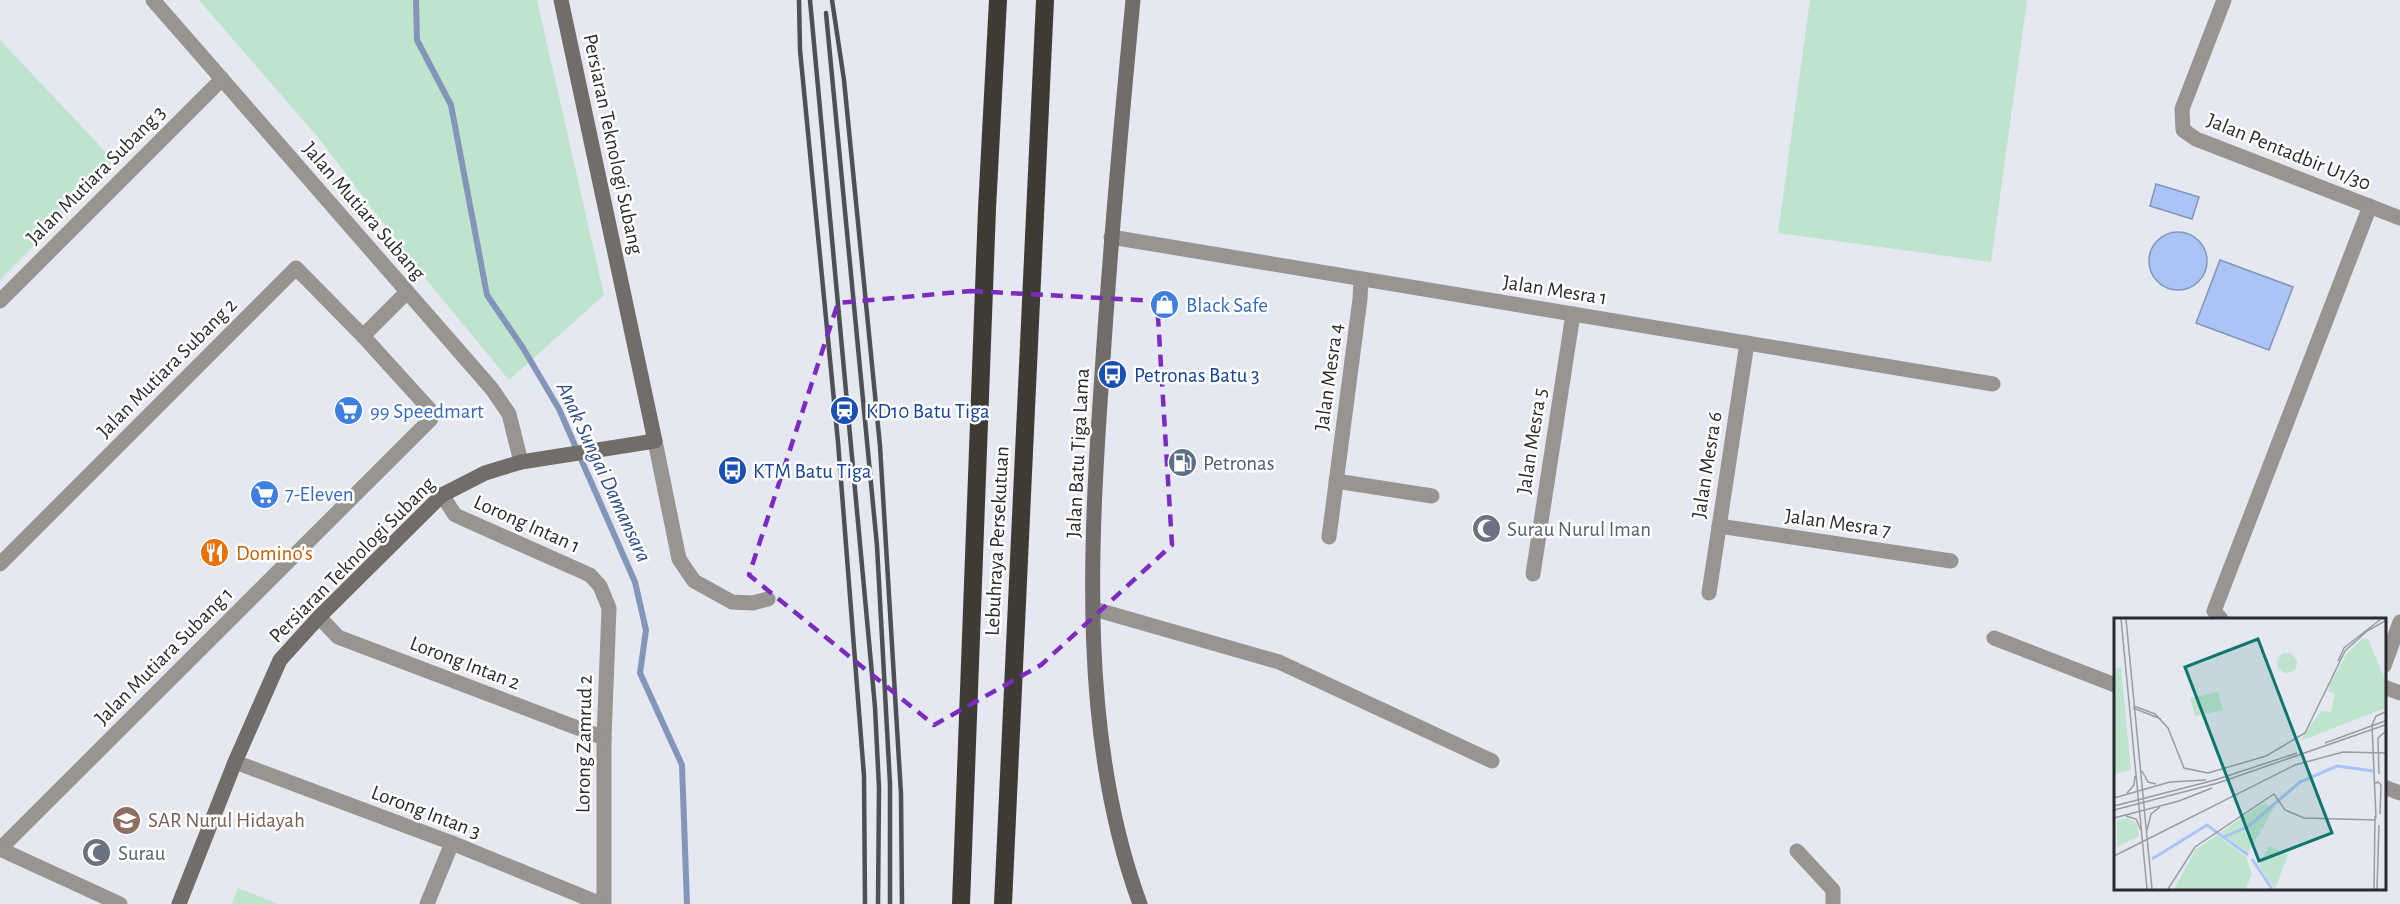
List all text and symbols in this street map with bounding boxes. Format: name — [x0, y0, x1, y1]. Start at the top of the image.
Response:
street label: Persiaran Teknologi Subang — [579, 32, 647, 257]
street label: Jalan Mutiara Subang 3 — [23, 102, 169, 248]
street label: Jalan Pentadbir U1/30 — [2204, 110, 2374, 194]
street label: Jalan Mutiara Subang — [299, 138, 430, 284]
street label: Jalan Mesra 1 — [1501, 271, 1609, 309]
shop icon: Black Safe — [1149, 289, 1181, 321]
street label: Jalan Mutiara Subang 2 — [93, 294, 241, 442]
place label: Black Safe — [1186, 295, 1268, 316]
street label: Jalan Mesra 4 — [1311, 322, 1347, 432]
bus stop icon: Petronas Batu 3 — [1097, 359, 1129, 391]
place label: Petronas Batu 3 — [1134, 365, 1260, 386]
street label: Jalan Batu Tiga Lama — [1063, 367, 1093, 538]
water label: Anak Sungai Damansara — [552, 378, 655, 565]
street label: Jalan Mesra 5 — [1513, 387, 1551, 495]
supermarket icon: 99 Speedmart — [333, 395, 365, 427]
station icon: KD10 Batu Tiga — [829, 395, 861, 427]
place label: 99 Speedmart — [370, 401, 484, 422]
place label: KD10 Batu Tiga — [866, 401, 990, 422]
street label: Jalan Mesra 6 — [1688, 410, 1726, 520]
street label: Lebuhraya Persekutuan — [982, 446, 1012, 636]
fuel station icon: Petronas — [1166, 447, 1198, 479]
place label: Petronas — [1203, 453, 1275, 474]
bus stop icon: KTM Batu Tiga — [716, 455, 748, 487]
place label: KTM Batu Tiga — [753, 461, 872, 482]
street label: Persiaran Teknologi Subang — [265, 473, 439, 647]
supermarket icon: 7-Eleven — [248, 478, 280, 510]
place label: 7-Eleven — [285, 484, 354, 505]
street label: Lorong Intan 1 — [471, 491, 583, 557]
street label: Jalan Mesra 7 — [1784, 505, 1893, 541]
mosque icon: Surau Nurul Iman — [1470, 513, 1502, 545]
place label: Surau Nurul Iman — [1507, 519, 1651, 540]
restaurant icon: Domino's — [199, 537, 231, 569]
place label: Domino's — [236, 543, 313, 564]
street label: Jalan Mutiara Subang 1 — [91, 583, 237, 729]
inset map — [2114, 618, 2385, 889]
street label: Lorong Intan 2 — [407, 632, 523, 694]
street label: Lorong Zamrud 2 — [572, 675, 596, 813]
street label: Lorong Intan 3 — [368, 782, 484, 842]
school or university icon: SAR Nurul Hidayah — [111, 804, 143, 836]
place label: SAR Nurul Hidayah — [148, 810, 305, 831]
mosque icon: Surau — [81, 837, 113, 869]
place label: Surau — [118, 843, 166, 864]

